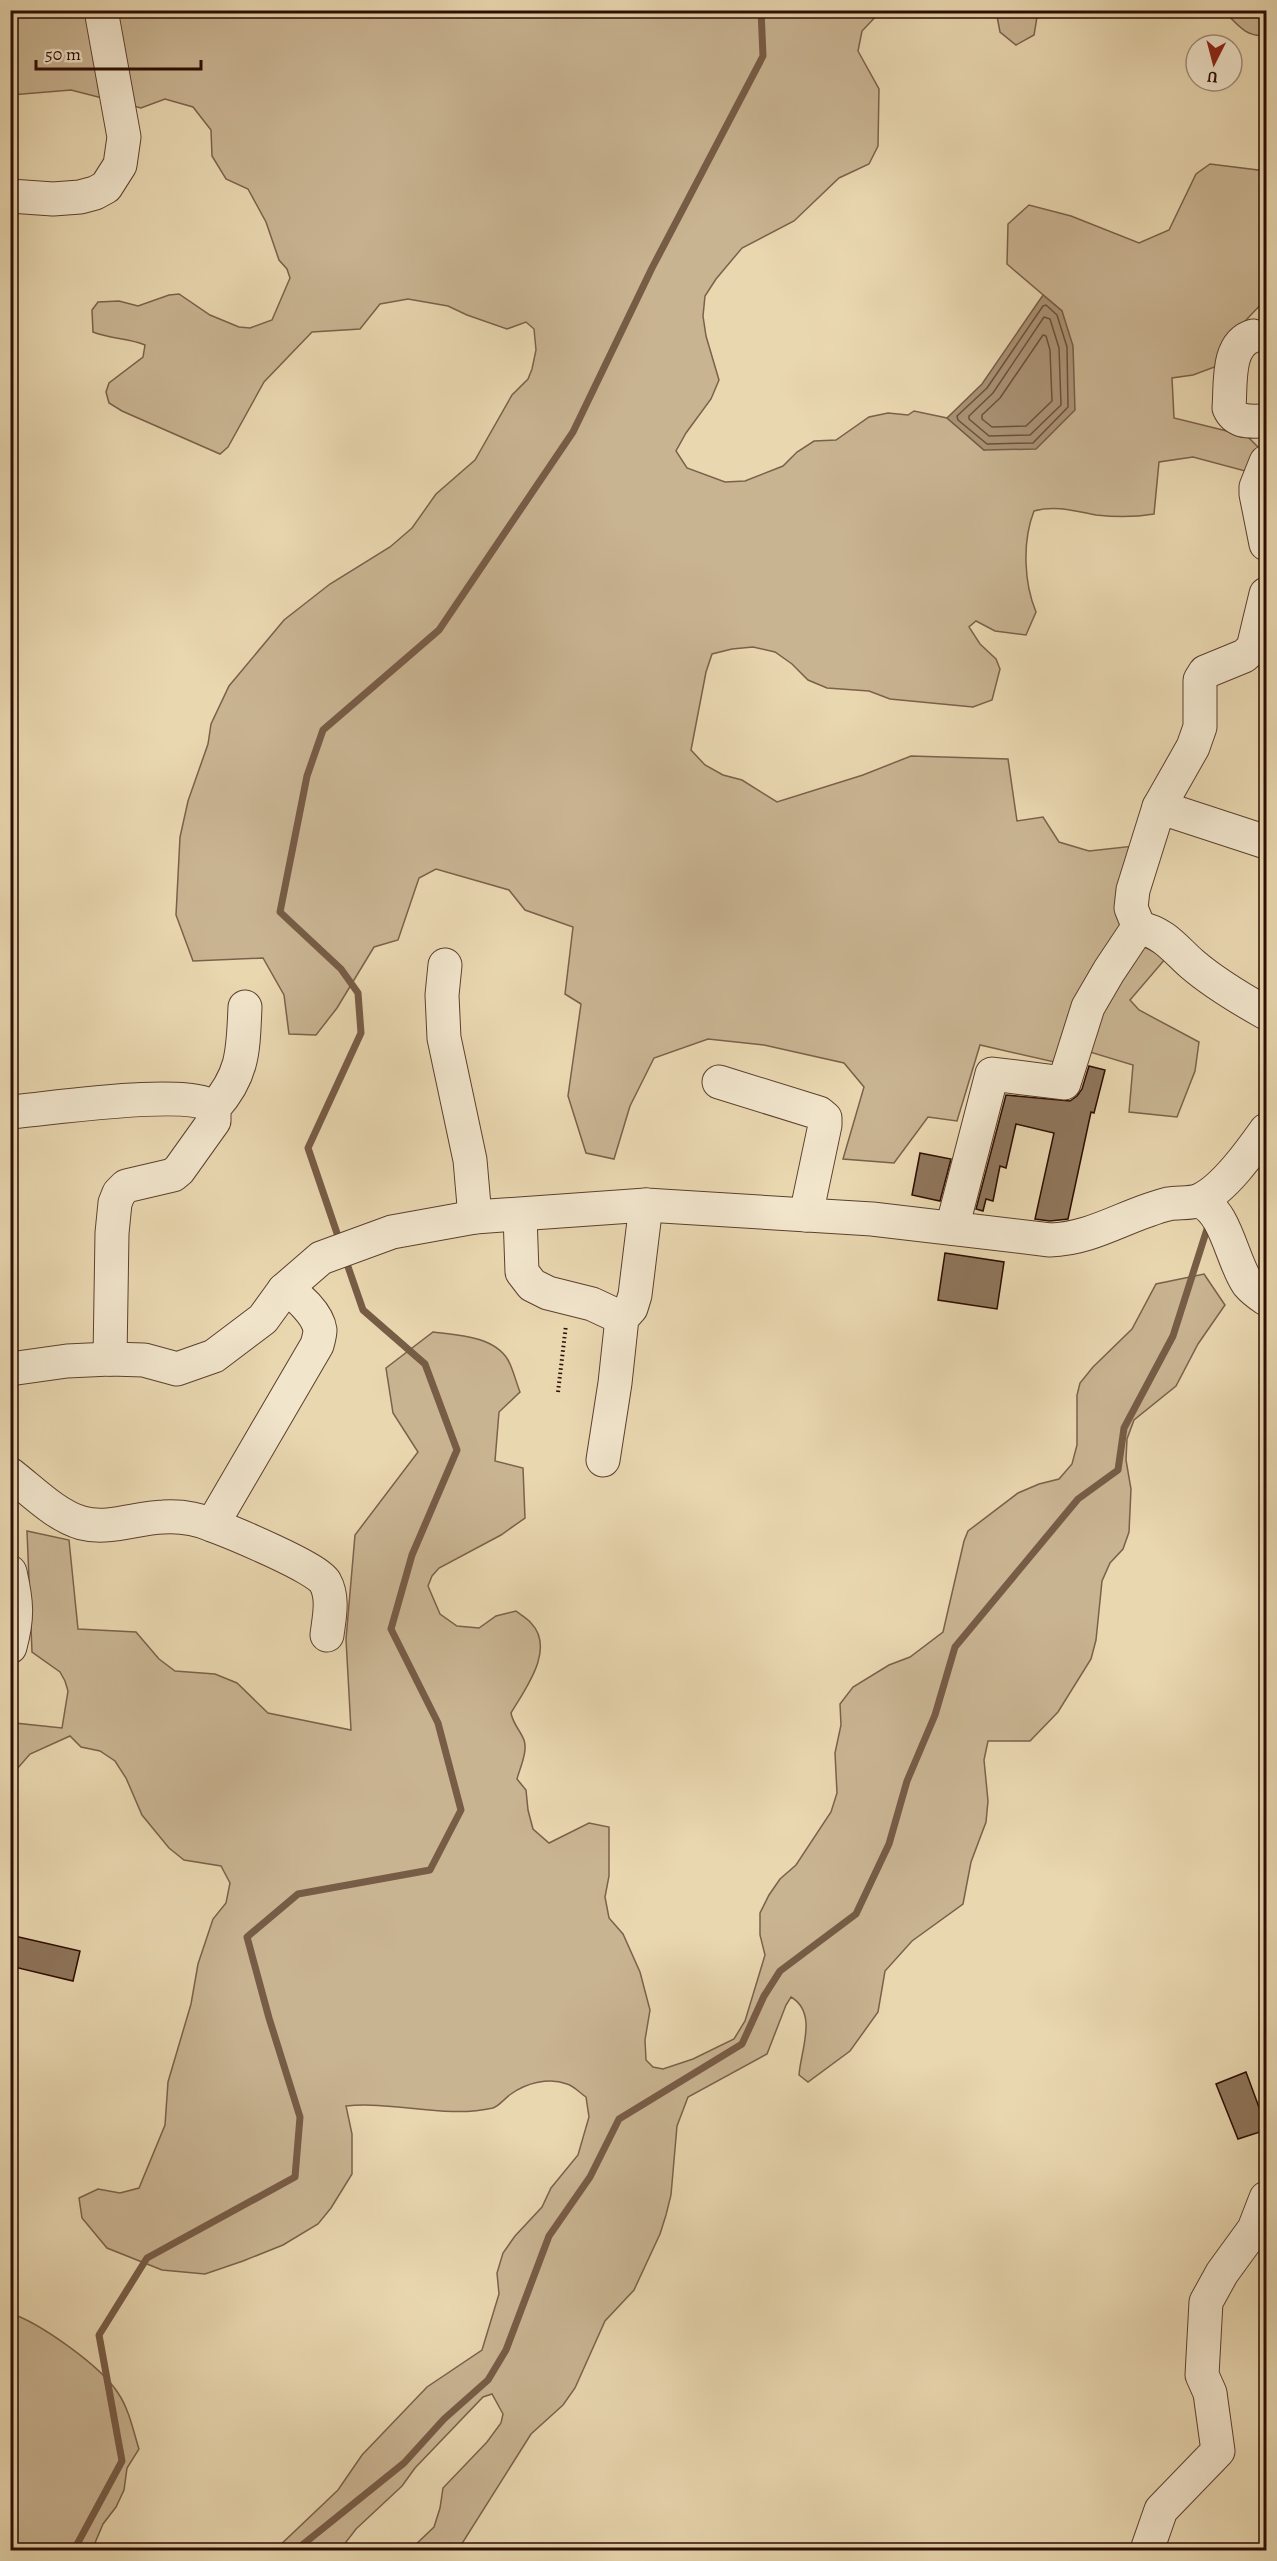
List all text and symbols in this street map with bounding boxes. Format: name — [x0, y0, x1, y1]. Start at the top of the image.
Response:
scale bar — [36, 33, 201, 71]
north arrow — [1184, 33, 1244, 93]
text: 50 m — [45, 42, 81, 66]
text: U — [1206, 65, 1219, 88]

